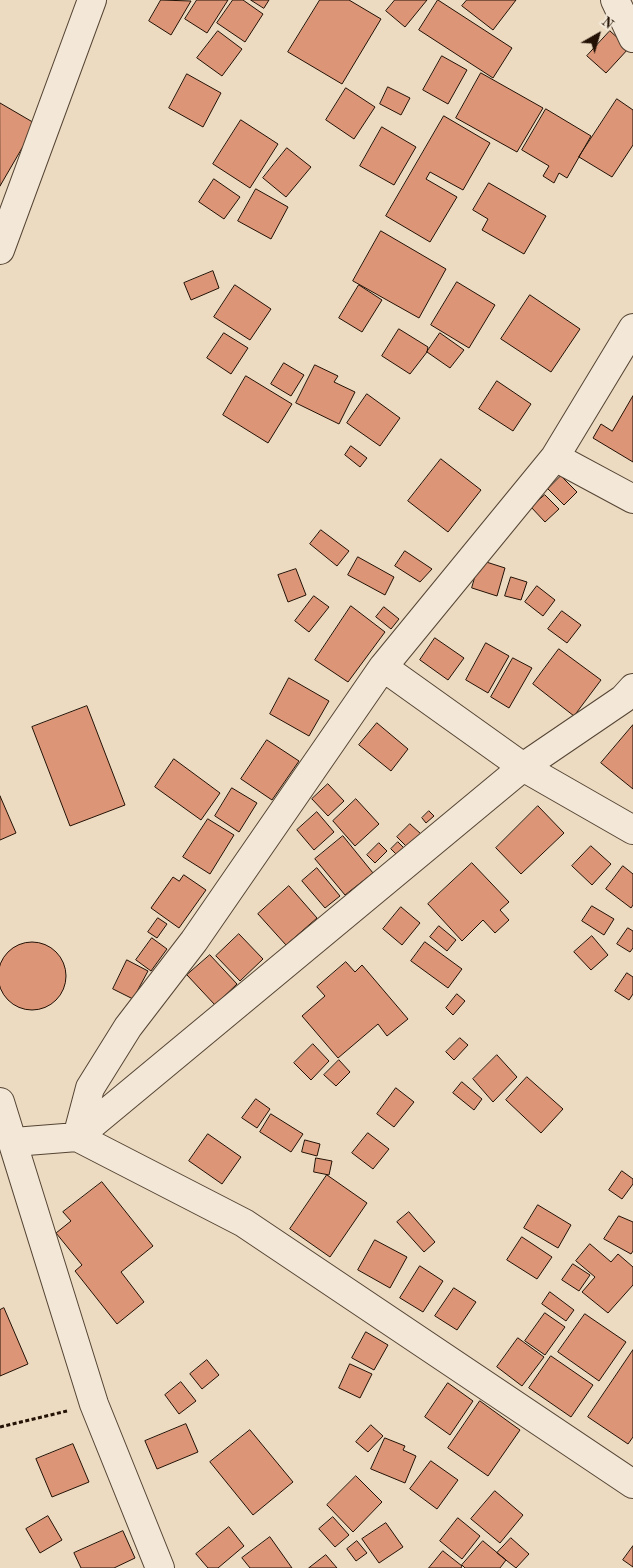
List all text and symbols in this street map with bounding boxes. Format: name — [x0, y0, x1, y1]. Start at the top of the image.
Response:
north arrow — [573, 10, 623, 60]
text: N — [599, 14, 616, 32]

